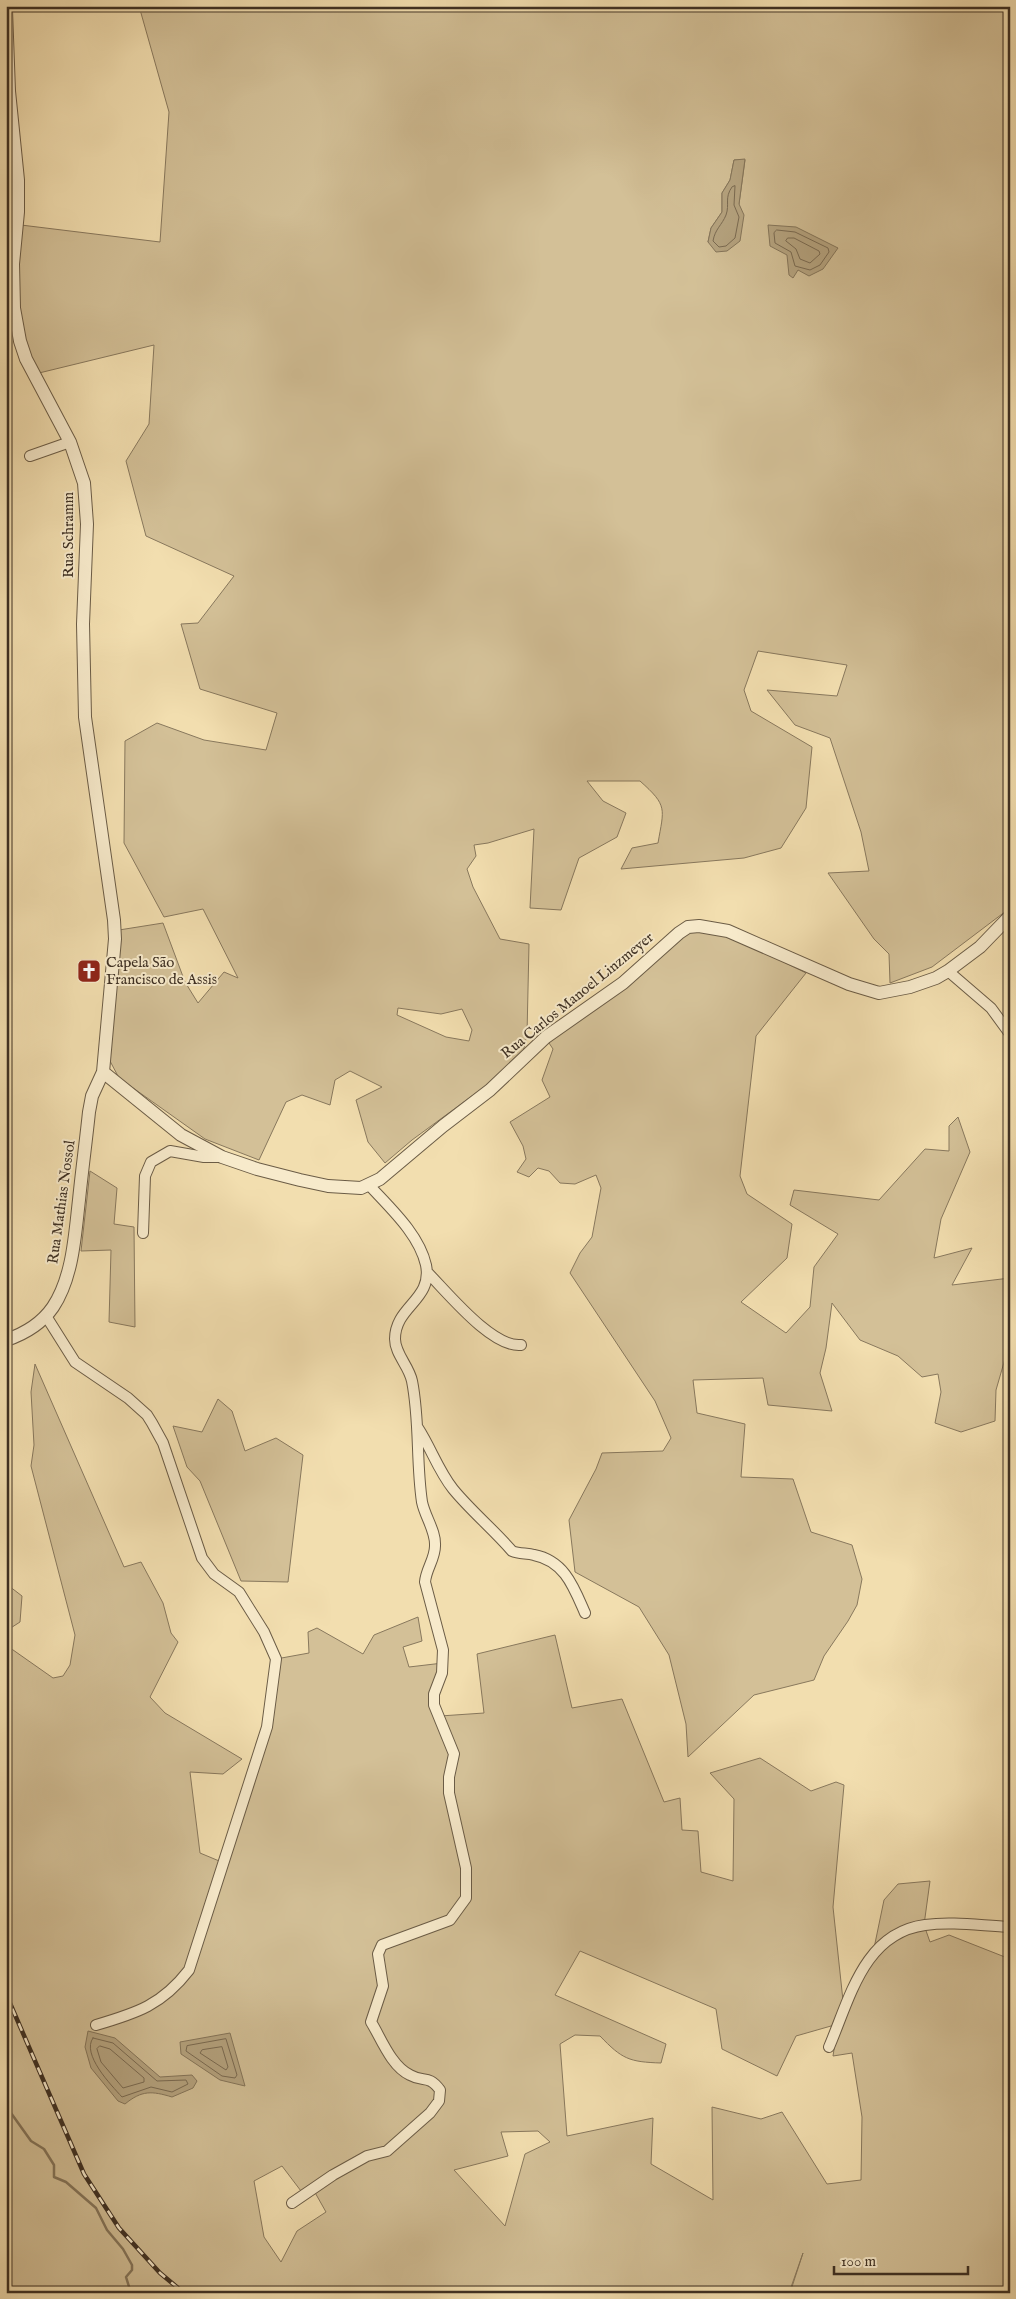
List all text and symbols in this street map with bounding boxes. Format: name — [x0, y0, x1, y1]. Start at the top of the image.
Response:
street label: Rua Schramm — [59, 492, 78, 578]
street label: Rua Carlos Manoel Linzmeyer — [497, 928, 658, 1063]
place label: Capela São Francisco de Assis — [106, 953, 217, 989]
church icon: Capela São Francisco de Assis — [76, 958, 102, 984]
street label: Rua Mathias Nossol — [43, 1138, 80, 1265]
scale bar — [834, 2244, 967, 2276]
text: 100 m — [841, 2252, 877, 2271]

